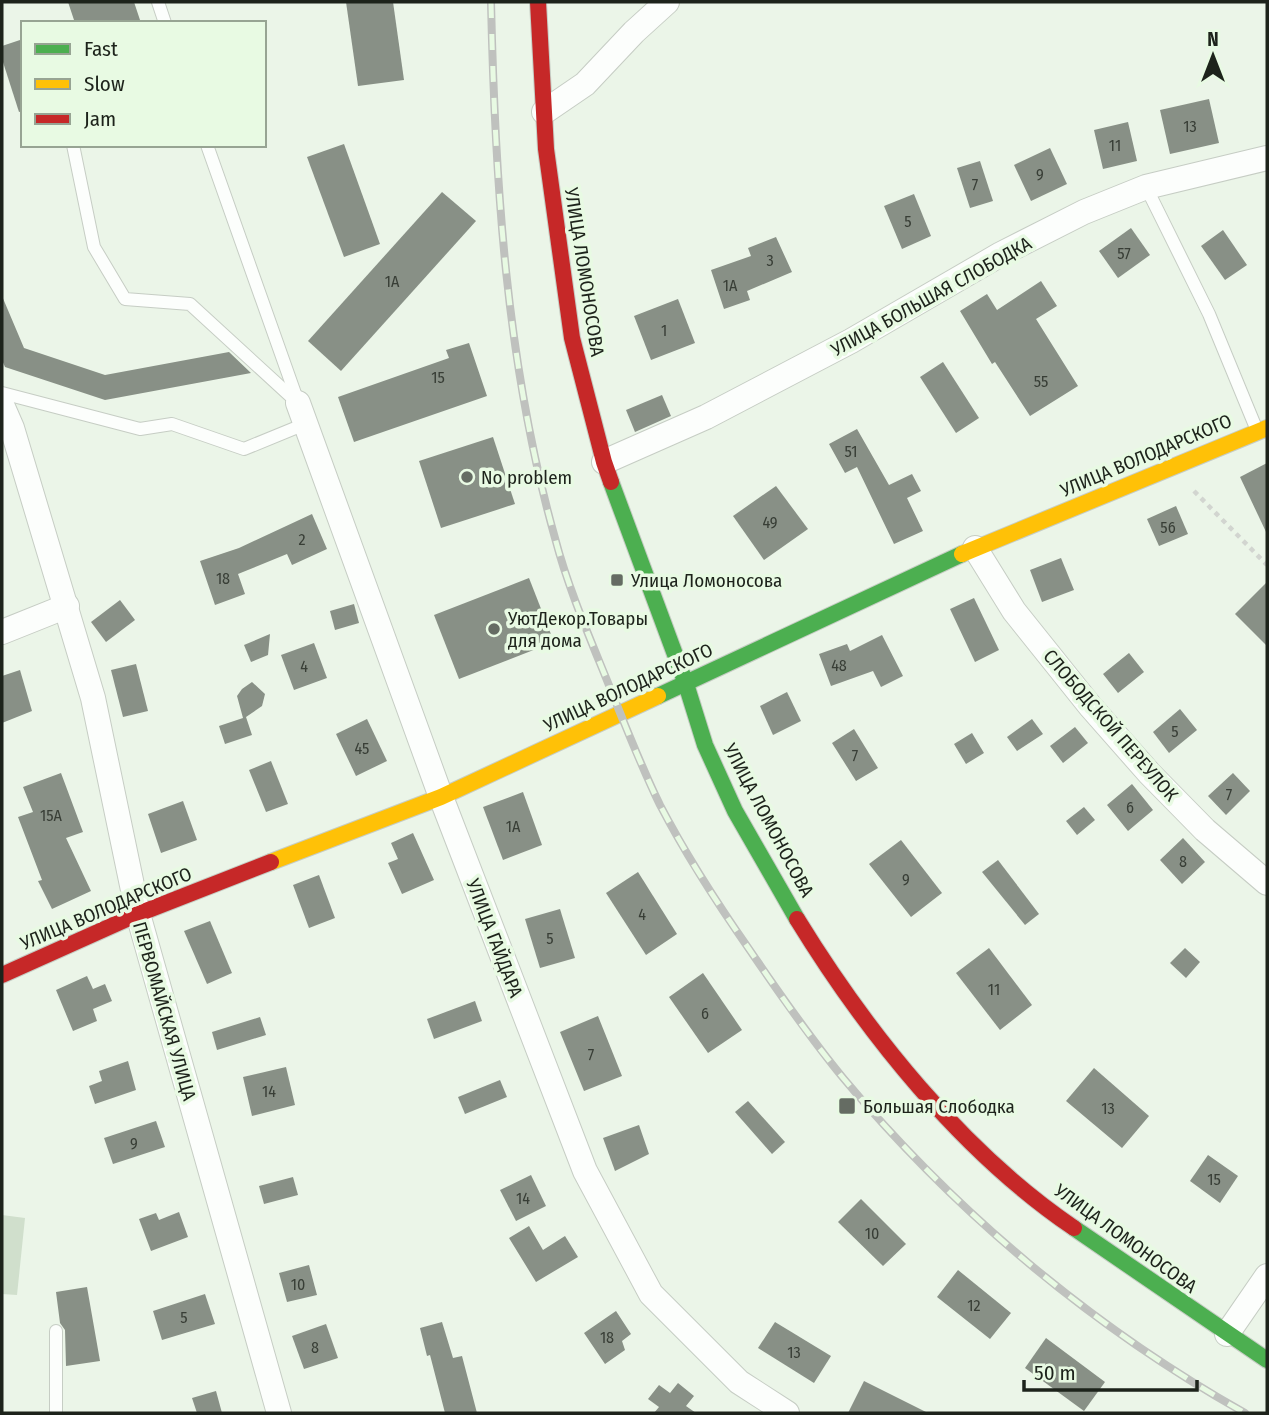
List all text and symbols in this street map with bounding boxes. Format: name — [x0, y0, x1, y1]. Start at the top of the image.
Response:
legend — [21, 21, 266, 147]
north arrow — [1178, 21, 1248, 91]
text: N — [1207, 28, 1219, 51]
text: Fast — [84, 36, 118, 62]
text: Slow — [84, 71, 125, 97]
text: Jam — [84, 106, 116, 132]
house number: 13 — [1183, 117, 1197, 136]
house number: 11 — [1109, 136, 1121, 155]
house number: 9 — [1036, 165, 1044, 184]
house number: 7 — [972, 175, 979, 194]
street label: УЛИЦА ЛОМОНОСОВА — [560, 185, 609, 358]
house number: 5 — [904, 212, 912, 231]
street label: УЛИЦА БОЛЬШАЯ СЛОБОДКА — [826, 232, 1036, 362]
house number: 57 — [1117, 244, 1131, 263]
house number: 3 — [766, 251, 774, 270]
house number: 1А — [385, 272, 400, 291]
house number: 1А — [723, 276, 738, 295]
house number: 1 — [661, 321, 667, 340]
house number: 15 — [431, 368, 445, 387]
house number: 55 — [1034, 372, 1048, 391]
street label: УЛИЦА ВОЛОДАРСКОГО — [1056, 409, 1235, 502]
house number: 51 — [845, 442, 857, 461]
place label: No problem — [481, 466, 572, 489]
marker: No problem — [459, 469, 475, 485]
house number: 49 — [762, 513, 778, 532]
house number: 56 — [1160, 518, 1176, 537]
house number: 2 — [298, 530, 306, 549]
house number: 18 — [216, 569, 230, 588]
place label: Улица Ломоносова — [630, 569, 782, 592]
marker: Улица Ломоносова — [609, 572, 625, 588]
place label: УютДекор.Товары для дома — [507, 607, 648, 652]
marker: УютДекор.Товары для дома — [486, 621, 502, 637]
street label: УЛИЦА ВОЛОДАРСКОГО — [539, 638, 716, 737]
street label: СЛОБОДСКОЙ ПЕРЕУЛОК — [1038, 645, 1183, 806]
house number: 48 — [831, 656, 847, 675]
house number: 4 — [300, 657, 308, 676]
house number: 5 — [1171, 722, 1179, 741]
house number: 45 — [355, 739, 369, 758]
street label: УЛИЦА ЛОМОНОСОВА — [718, 739, 819, 901]
house number: 7 — [852, 746, 859, 765]
house number: 7 — [1226, 785, 1233, 804]
house number: 6 — [1126, 798, 1134, 817]
house number: 15А — [40, 806, 63, 825]
house number: 1А — [506, 817, 521, 836]
house number: 8 — [1179, 852, 1187, 871]
street label: УЛИЦА ВОЛОДАРСКОГО — [16, 862, 195, 955]
house number: 9 — [902, 870, 910, 889]
street label: УЛИЦА ГАЙДАРА — [461, 875, 528, 1001]
house number: 4 — [638, 905, 646, 924]
street label: ПЕРВОМАЙСКАЯ УЛИЦА — [128, 919, 201, 1103]
house number: 5 — [546, 929, 554, 948]
house number: 11 — [988, 980, 1000, 999]
house number: 6 — [701, 1004, 709, 1023]
house number: 7 — [588, 1045, 595, 1064]
house number: 14 — [262, 1082, 276, 1101]
place label: Большая Слободка — [863, 1095, 1015, 1118]
marker: Большая Слободка — [837, 1096, 857, 1116]
house number: 13 — [1101, 1099, 1115, 1118]
house number: 9 — [130, 1134, 138, 1153]
house number: 15 — [1207, 1170, 1221, 1189]
street label: УЛИЦА ЛОМОНОСОВА — [1049, 1178, 1201, 1298]
house number: 14 — [516, 1189, 530, 1208]
house number: 10 — [865, 1224, 879, 1243]
house number: 10 — [291, 1275, 305, 1294]
house number: 12 — [967, 1296, 981, 1315]
house number: 5 — [180, 1308, 188, 1327]
house number: 18 — [600, 1328, 614, 1347]
house number: 8 — [311, 1338, 319, 1357]
house number: 13 — [787, 1343, 801, 1362]
scale bar — [1024, 1348, 1197, 1392]
text: 50 m — [1034, 1360, 1076, 1386]

